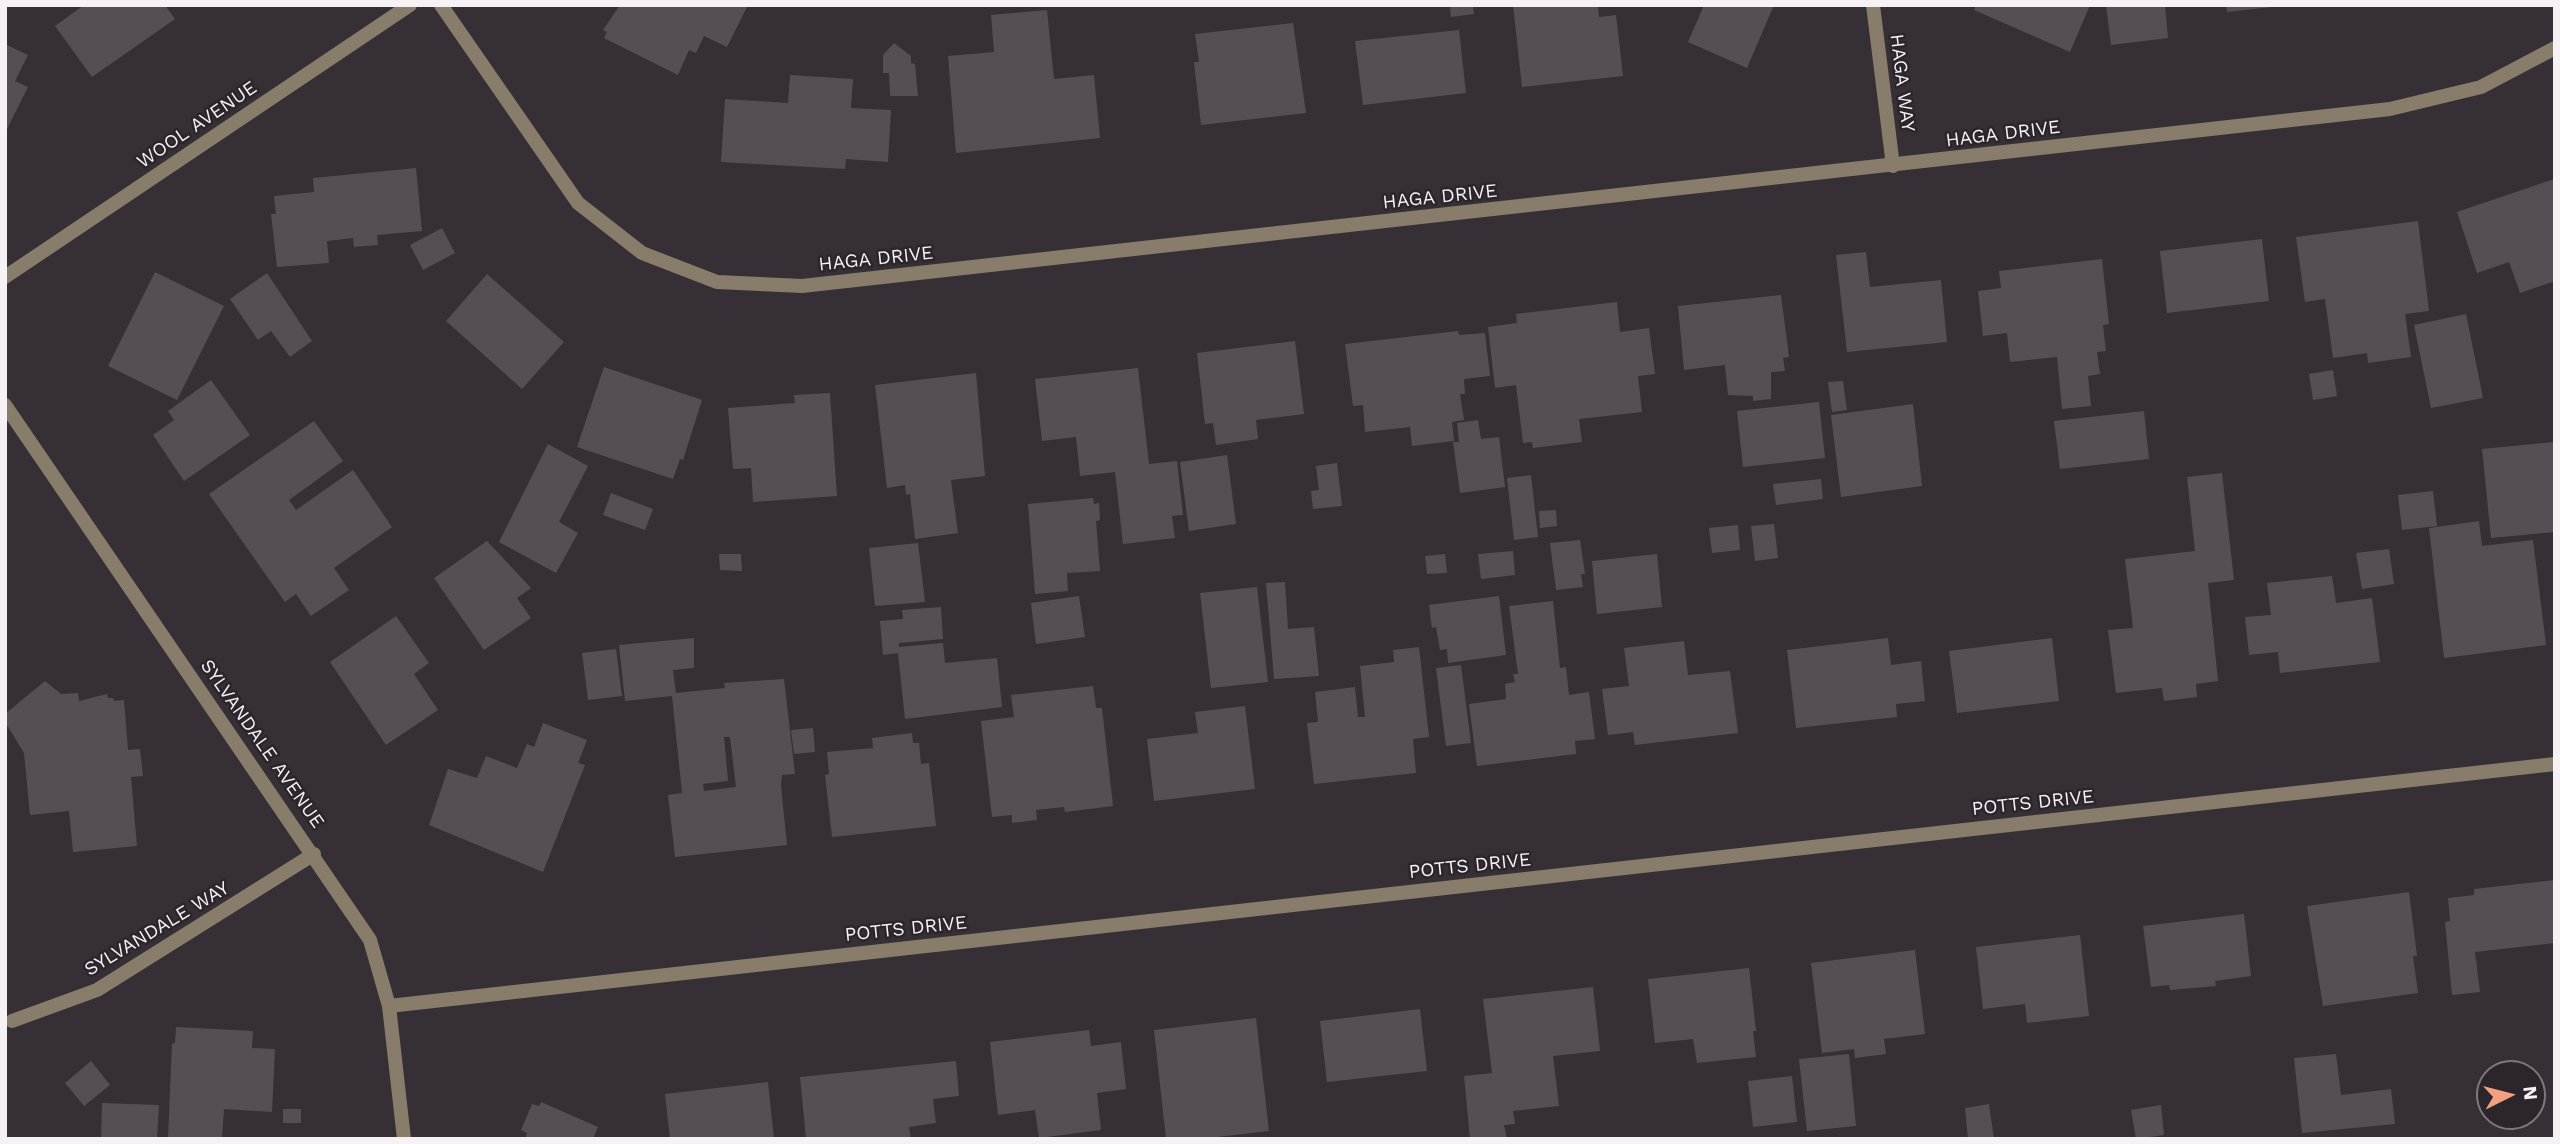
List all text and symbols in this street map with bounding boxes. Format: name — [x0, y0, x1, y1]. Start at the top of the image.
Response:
street label: HAGA WAY — [1885, 33, 1919, 133]
street label: WOOL AVENUE — [133, 76, 261, 174]
street label: HAGA DRIVE — [1944, 116, 2062, 152]
street label: HAGA DRIVE — [1382, 180, 1498, 214]
street label: HAGA DRIVE — [818, 242, 934, 276]
street label: SYLVANDALE AVENUE — [195, 655, 329, 833]
street label: POTTS DRIVE — [1971, 785, 2095, 821]
street label: POTTS DRIVE — [1408, 848, 1532, 884]
street label: SYLVANDALE WAY — [80, 877, 234, 981]
street label: POTTS DRIVE — [844, 911, 968, 947]
north arrow — [2476, 1060, 2546, 1130]
text: N — [2518, 1085, 2543, 1101]

